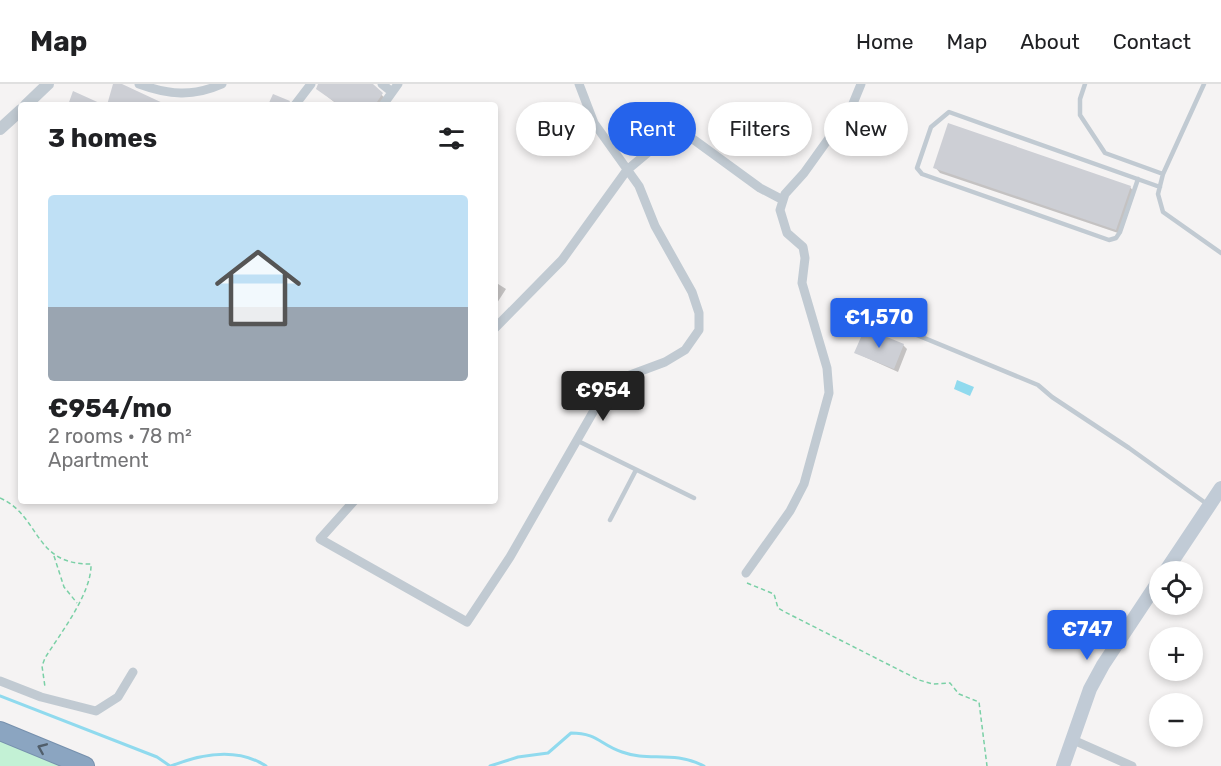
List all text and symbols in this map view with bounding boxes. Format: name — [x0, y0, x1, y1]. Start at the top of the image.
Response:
text: Map — [30, 25, 87, 58]
text: Home — [856, 29, 913, 54]
text: Map — [946, 29, 987, 54]
text: About — [1020, 29, 1080, 54]
text: Contact — [1113, 29, 1191, 54]
chip: Buy — [516, 102, 596, 156]
chip: Rent — [608, 102, 696, 156]
chip: Filters — [708, 102, 812, 156]
chip: New — [824, 102, 908, 156]
icon: filters — [435, 122, 468, 155]
text: 3 homes — [48, 123, 157, 154]
icon: home — [204, 234, 312, 342]
pin: €1,570 — [830, 298, 928, 349]
text: €1,570 — [844, 305, 914, 329]
pin: €954 — [567, 371, 639, 422]
text: €954 — [575, 378, 631, 402]
text: €954/mo — [48, 393, 172, 424]
text: 2 rooms · 78 m² — [48, 424, 192, 448]
text: Apartment — [48, 448, 149, 472]
map controls — [1149, 561, 1203, 747]
button: locate — [1149, 561, 1203, 615]
pin: €747 — [1051, 610, 1123, 661]
text: €747 — [1061, 617, 1113, 641]
button: + — [1149, 627, 1203, 681]
button: − — [1149, 693, 1203, 747]
one-way arrow — [38, 743, 49, 755]

